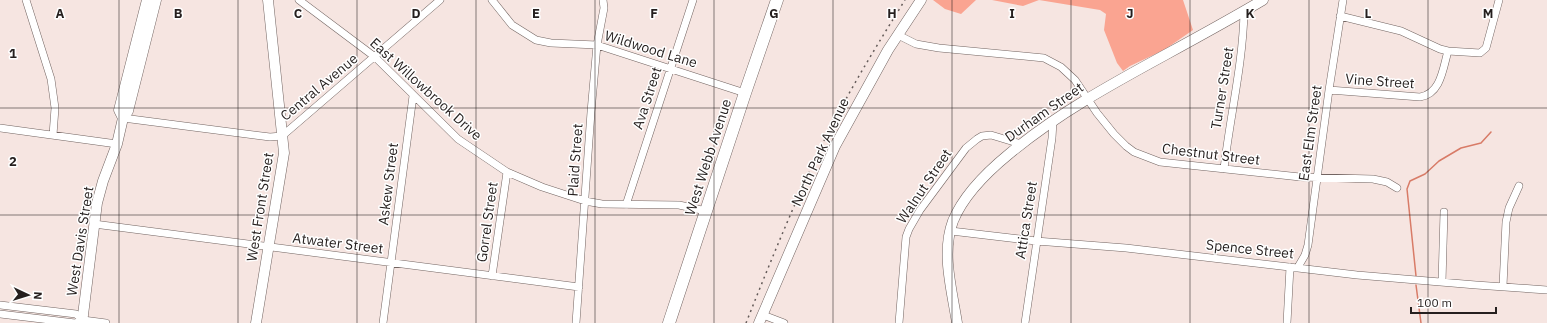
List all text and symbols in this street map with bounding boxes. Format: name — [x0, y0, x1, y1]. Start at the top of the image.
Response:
text: A — [56, 5, 65, 22]
text: B — [174, 5, 183, 22]
text: C — [294, 5, 303, 22]
text: D — [411, 5, 421, 22]
text: E — [532, 5, 540, 22]
text: F — [650, 5, 658, 22]
text: G — [769, 5, 779, 22]
text: H — [887, 5, 897, 22]
text: I — [1009, 5, 1015, 22]
text: J — [1126, 5, 1134, 22]
text: K — [1245, 5, 1255, 22]
text: L — [1365, 5, 1372, 22]
text: M — [1483, 5, 1493, 22]
street label: Wildwood Lane — [603, 26, 700, 72]
street label: East Willowbrook Drive — [366, 34, 486, 144]
text: 1 — [9, 45, 17, 62]
street label: Turner Street — [1207, 46, 1237, 130]
street label: Central Avenue — [277, 49, 362, 125]
street label: Ava Street — [628, 64, 666, 132]
street label: Vine Street — [1345, 70, 1415, 92]
street label: Durham Street — [1001, 78, 1087, 146]
street label: East Elm Street — [1294, 84, 1326, 182]
street label: North Park Avenue — [787, 95, 853, 209]
street label: West Webb Avenue — [681, 96, 735, 217]
street label: Plaid Street — [563, 123, 587, 197]
street label: Chestnut Street — [1161, 139, 1261, 169]
street label: Askew Street — [374, 142, 402, 226]
street label: Walnut Street — [892, 145, 956, 227]
street label: West Front Street — [243, 151, 277, 263]
text: 2 — [9, 153, 17, 170]
street label: Attica Street — [1011, 180, 1041, 260]
street label: Gorrel Street — [472, 181, 502, 263]
street label: West Davis Street — [62, 185, 98, 297]
street label: Atwater Street — [292, 229, 384, 258]
street label: Spence Street — [1205, 235, 1295, 263]
north arrow — [8, 275, 48, 315]
scale bar — [1411, 289, 1496, 315]
text: N — [31, 291, 45, 300]
text: 100 m — [1417, 295, 1452, 310]

